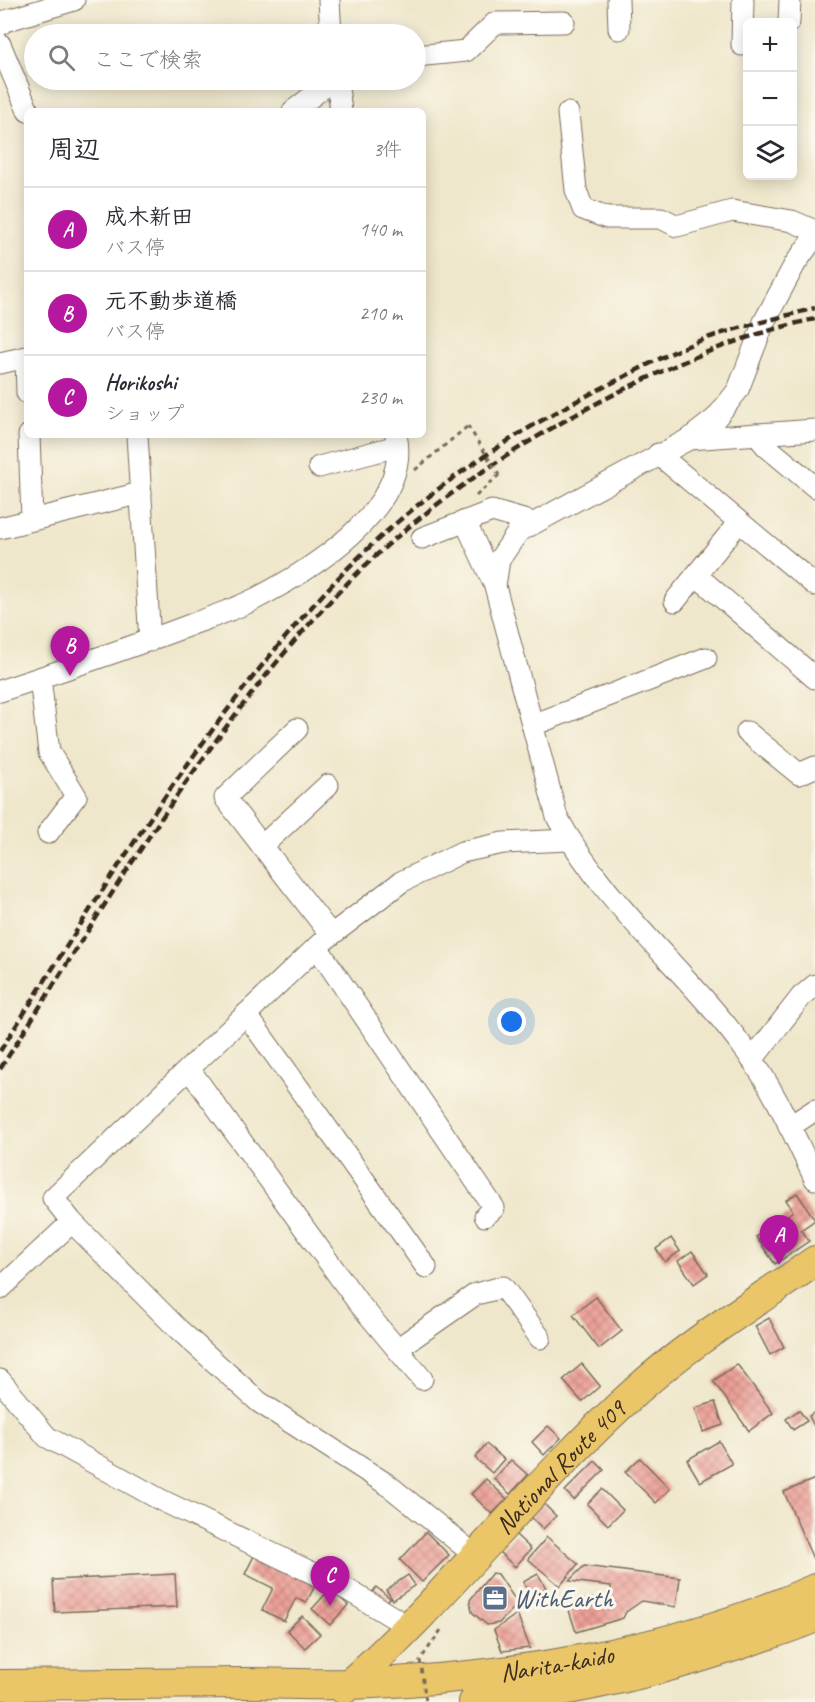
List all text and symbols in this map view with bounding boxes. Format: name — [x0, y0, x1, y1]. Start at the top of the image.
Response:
map controls — [743, 18, 797, 180]
button: + — [743, 18, 797, 72]
search box — [24, 24, 426, 90]
icon: search — [45, 41, 78, 74]
text: ここで検索 — [93, 46, 203, 74]
button: − — [743, 72, 797, 126]
button: layers — [743, 126, 797, 180]
text: 周辺 — [48, 133, 100, 166]
text: 3件 — [373, 137, 402, 162]
text: 成木新田 — [105, 203, 193, 231]
text: A — [62, 217, 73, 242]
text: 140 m — [359, 217, 402, 242]
text: バス停 — [105, 235, 165, 260]
text: 元不動歩道橋 — [105, 287, 237, 315]
text: B — [62, 301, 73, 326]
text: 210 m — [359, 301, 402, 326]
text: バス停 — [105, 319, 165, 344]
text: Horikoshi — [105, 369, 176, 397]
text: C — [63, 385, 72, 410]
text: 230 m — [359, 385, 402, 410]
text: ショップ — [105, 401, 184, 426]
pin: B — [50, 626, 90, 676]
your location — [497, 1007, 526, 1036]
pin: A — [760, 1216, 798, 1265]
street label: National Route 409 — [488, 1391, 634, 1541]
pin: C — [310, 1556, 350, 1606]
place label: WithEarth — [514, 1582, 614, 1615]
office icon: WithEarth — [480, 1583, 510, 1613]
street label: Narita-kaido — [498, 1637, 618, 1689]

